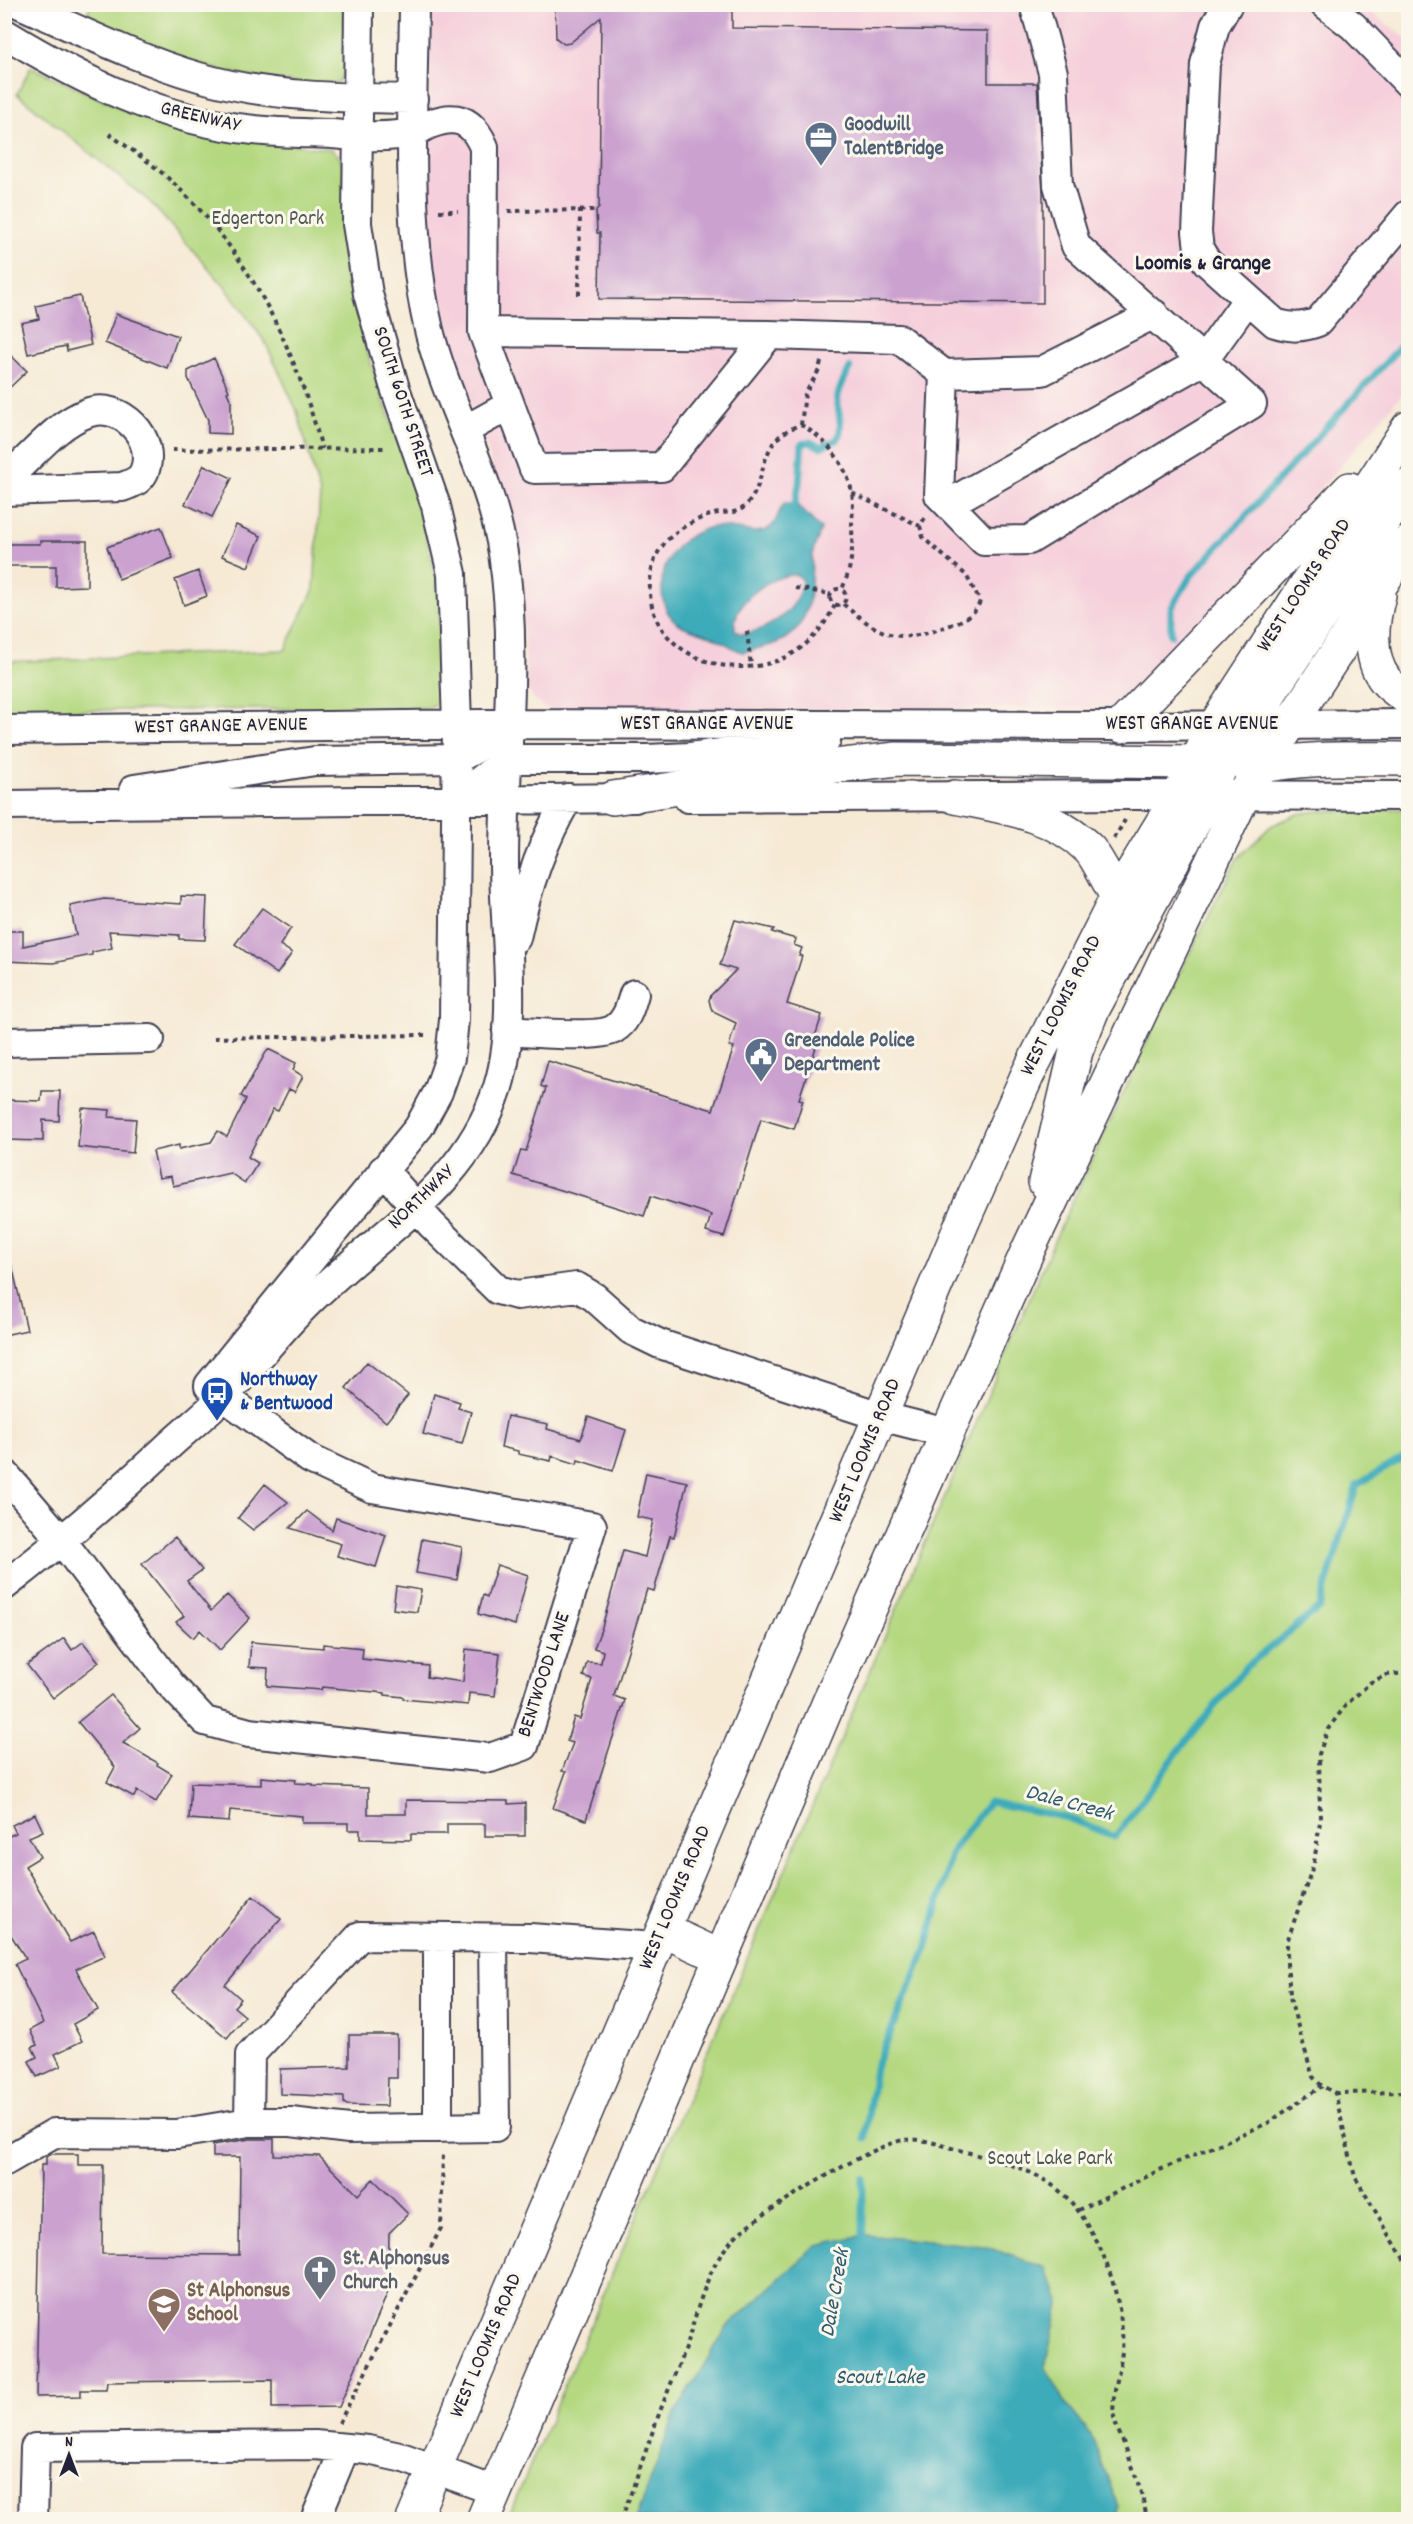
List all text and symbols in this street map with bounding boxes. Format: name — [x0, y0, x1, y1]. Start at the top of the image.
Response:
street label: GREENWAY — [157, 94, 244, 142]
place label: Goodwill TalentBridge — [844, 111, 944, 165]
office icon: Goodwill TalentBridge — [803, 120, 839, 167]
park label: Edgerton Park — [211, 205, 325, 235]
district label: Loomis & Grange — [1135, 249, 1271, 280]
street label: SOUTH 60TH STREET — [364, 323, 441, 482]
street label: WEST LOOMIS ROAD — [1250, 513, 1360, 659]
street label: WEST GRANGE AVENUE — [134, 710, 308, 744]
street label: WEST GRANGE AVENUE — [621, 710, 794, 740]
street label: WEST GRANGE AVENUE — [1106, 710, 1279, 740]
street label: WEST LOOMIS ROAD — [1014, 930, 1110, 1082]
place label: Greendale Police Department — [784, 1027, 915, 1081]
public building icon: Greendale Police Department — [743, 1036, 779, 1083]
street label: NORTHWAY — [382, 1157, 463, 1238]
place label: Northway & Bentwood — [240, 1366, 333, 1420]
street label: WEST LOOMIS ROAD — [822, 1374, 910, 1528]
bus stop icon: Northway & Bentwood — [199, 1375, 235, 1422]
street label: BENTWOOD LANE — [511, 1608, 579, 1741]
water label: Dale Creek — [1022, 1778, 1118, 1831]
street label: WEST LOOMIS ROAD — [632, 1821, 720, 1975]
park label: Scout Lake Park — [987, 2145, 1113, 2175]
place label: St. Alphonsus Church — [343, 2245, 450, 2299]
water label: Dale Creek — [813, 2245, 859, 2340]
church icon: St. Alphonsus Church — [302, 2254, 338, 2301]
street label: WEST LOOMIS ROAD — [443, 2269, 531, 2423]
place label: St Alphonsus School — [187, 2277, 291, 2331]
school or university icon: St Alphonsus School — [146, 2286, 182, 2333]
water label: Scout Lake — [836, 2363, 926, 2394]
north arrow — [39, 2425, 99, 2485]
text: N — [65, 2431, 73, 2454]

